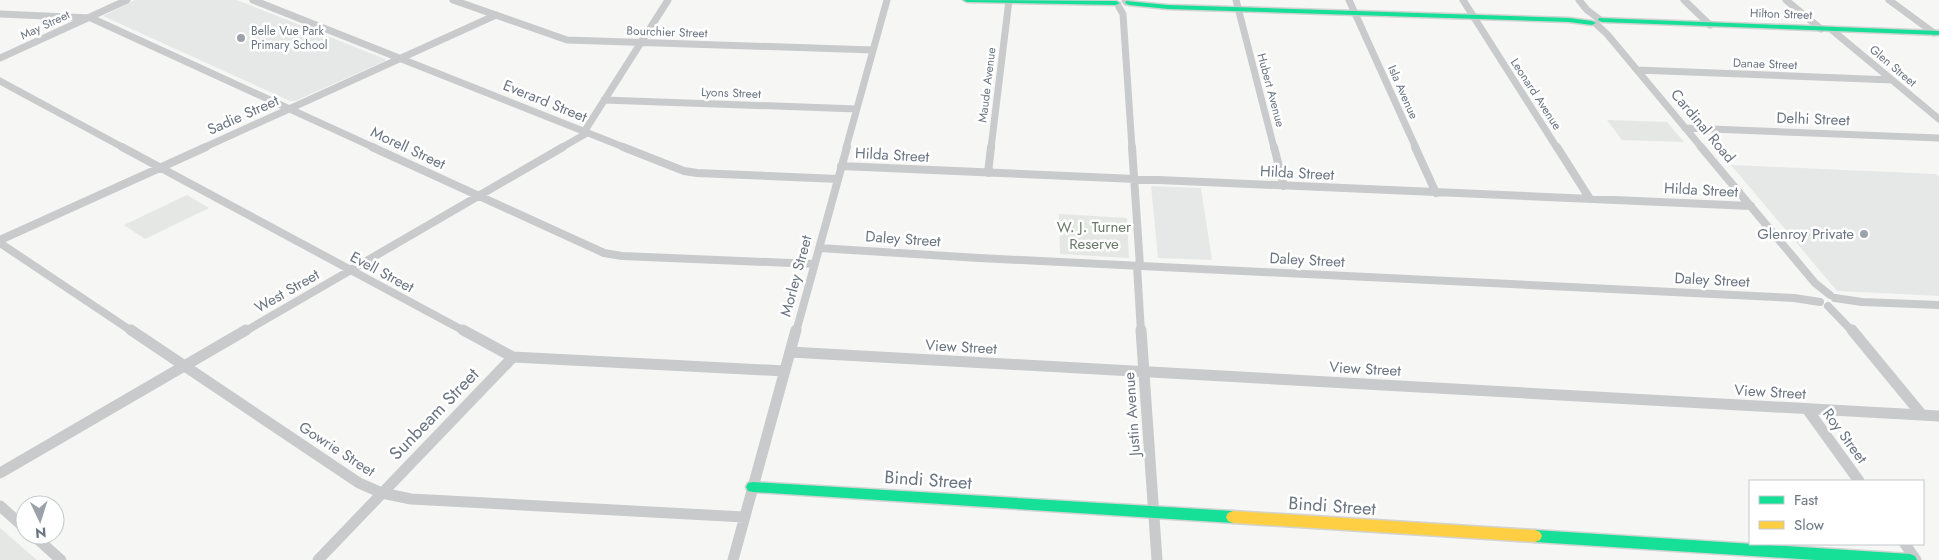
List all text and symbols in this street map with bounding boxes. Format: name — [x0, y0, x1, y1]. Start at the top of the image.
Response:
street label: Hilton Street — [1749, 4, 1813, 24]
street label: May Street — [17, 6, 73, 44]
place label: Belle Vue Park Primary School — [251, 22, 328, 54]
street label: Bourchier Street — [626, 22, 708, 42]
marker: Belle Vue Park Primary School — [235, 32, 247, 44]
street label: Glen Street — [1865, 41, 1921, 91]
street label: Maude Avenue — [973, 46, 1001, 124]
street label: Hubert Avenue — [1252, 51, 1290, 129]
street label: Danae Street — [1732, 54, 1798, 74]
street label: Leonard Avenue — [1506, 55, 1566, 133]
street label: Isla Avenue — [1383, 62, 1423, 122]
street label: Everard Street — [500, 74, 591, 128]
street label: Lyons Street — [701, 83, 761, 103]
street label: Cardinal Road — [1665, 84, 1741, 168]
street label: Sadie Street — [204, 89, 283, 140]
street label: Delhi Street — [1776, 107, 1850, 131]
street label: Morell Street — [367, 121, 449, 175]
street label: Hilda Street — [854, 142, 930, 168]
street label: Hilda Street — [1259, 160, 1335, 186]
street label: Hilda Street — [1663, 177, 1739, 203]
park label: W. J. Turner Reserve — [1057, 216, 1132, 255]
place label: Glenroy Private — [1757, 223, 1854, 245]
street label: Daley Street — [865, 225, 942, 253]
marker: Glenroy Private — [1858, 228, 1870, 240]
street label: Morley Street — [775, 233, 818, 319]
street label: Evell Street — [346, 246, 418, 298]
street label: Daley Street — [1269, 247, 1346, 273]
street label: West Street — [251, 263, 324, 318]
street label: Daley Street — [1674, 267, 1751, 293]
street label: View Street — [925, 334, 998, 360]
street label: View Street — [1329, 356, 1402, 382]
street label: Sunbeam Street — [383, 362, 485, 466]
street label: Justin Avenue — [1118, 371, 1146, 459]
street label: View Street — [1734, 379, 1807, 405]
street label: Roy Street — [1818, 404, 1873, 468]
street label: Gowrie Street — [295, 416, 380, 482]
street label: Bindi Street — [883, 464, 973, 496]
legend — [1749, 480, 1924, 545]
text: Fast — [1794, 489, 1818, 511]
street label: Bindi Street — [1287, 490, 1377, 522]
north arrow — [15, 495, 65, 545]
text: Slow — [1794, 514, 1825, 536]
text: N — [35, 523, 47, 543]

